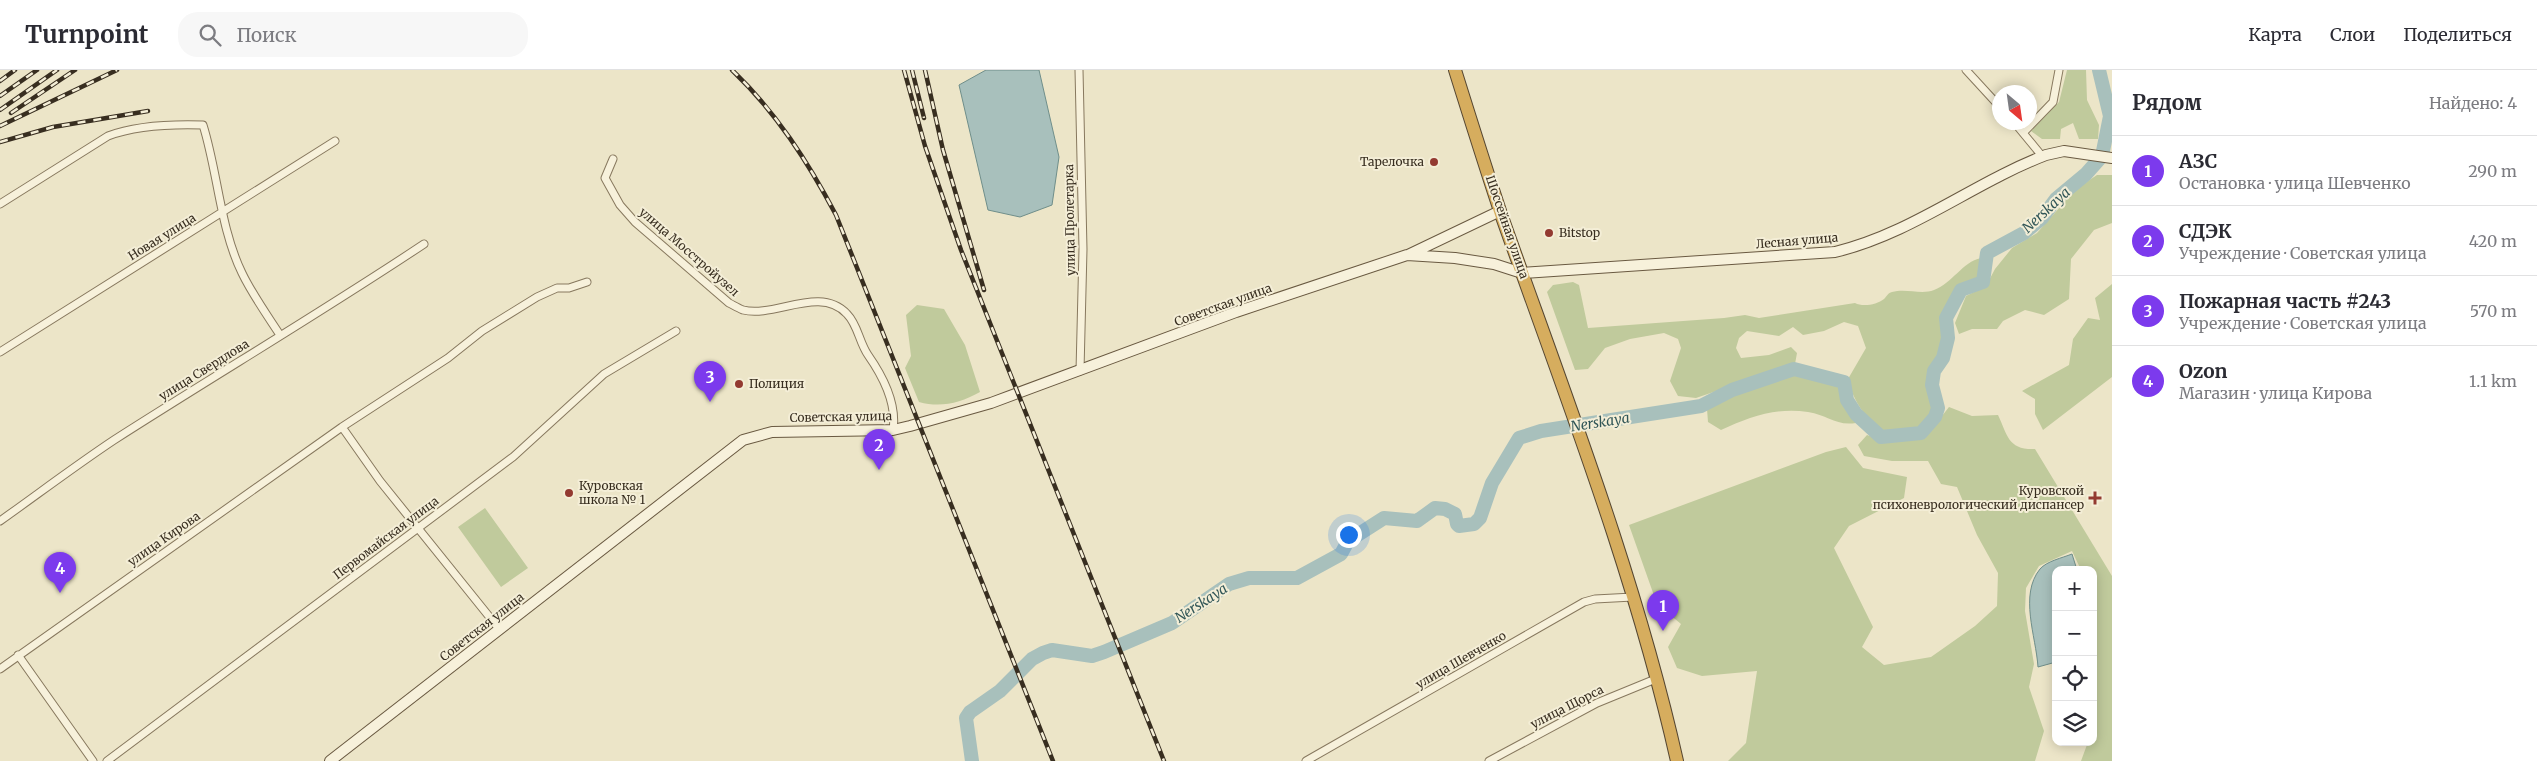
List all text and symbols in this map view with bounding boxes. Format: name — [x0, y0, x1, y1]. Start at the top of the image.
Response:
search box — [178, 12, 528, 57]
text: Turnpoint — [25, 19, 148, 50]
icon: search — [196, 21, 224, 49]
text: Поиск — [236, 23, 297, 47]
text: Карта — [2248, 23, 2302, 46]
text: Слои — [2330, 23, 2375, 46]
text: Поделиться — [2403, 23, 2512, 46]
north arrow — [1992, 85, 2037, 130]
text: Рядом — [2132, 89, 2202, 116]
text: Найдено: 4 — [2429, 93, 2517, 113]
text: АЗС — [2179, 149, 2217, 173]
place label: Тарелочка — [1360, 154, 1425, 169]
marker: Тарелочка — [1428, 156, 1440, 168]
text: 1 — [2144, 161, 2152, 181]
text: 290 m — [2468, 161, 2517, 181]
street label: улица Пролетарка — [1061, 164, 1078, 276]
street label: Шоссейная улица — [1483, 173, 1532, 281]
text: Остановка · улица Шевченко — [2179, 173, 2411, 193]
water label: Nerskaya — [2018, 183, 2074, 237]
street label: улица Мосстройузел — [636, 204, 742, 299]
street label: Новая улица — [125, 210, 199, 263]
text: СДЭК — [2179, 219, 2232, 243]
place label: Bitstop — [1559, 225, 1600, 240]
marker: Bitstop — [1543, 227, 1555, 239]
street label: Лесная улица — [1755, 229, 1839, 252]
text: 2 — [2143, 231, 2153, 251]
text: 420 m — [2469, 231, 2517, 251]
text: Учреждение · Советская улица — [2179, 243, 2426, 263]
street label: Советская улица — [1172, 280, 1274, 329]
text: Пожарная часть #243 — [2179, 289, 2391, 313]
text: 3 — [2143, 301, 2153, 321]
text: 570 m — [2470, 301, 2517, 321]
text: Учреждение · Советская улица — [2179, 313, 2426, 333]
street label: улица Свердлова — [156, 336, 252, 403]
text: Ozon — [2179, 359, 2228, 383]
pin: 3 — [694, 361, 726, 402]
text: 4 — [2143, 371, 2153, 391]
text: 1.1 km — [2469, 371, 2517, 391]
place label: Полиция — [749, 376, 804, 391]
marker: Полиция — [733, 378, 745, 390]
text: Магазин · улица Кирова — [2179, 383, 2372, 403]
street label: Советская улица — [790, 408, 893, 425]
water label: Nerskaya — [1569, 408, 1631, 436]
pin: 2 — [863, 429, 895, 470]
place label: Куровская школа № 1 — [579, 478, 646, 507]
place label: Куровской психоневрологический диспансер — [1873, 483, 2084, 512]
marker: Куровская школа № 1 — [563, 487, 575, 499]
marker: Куровской психоневрологический диспансер — [2088, 491, 2102, 505]
street label: Первомайская улица — [330, 493, 442, 582]
street label: улица Кирова — [125, 508, 203, 569]
your location — [1336, 522, 1362, 548]
pin: 4 — [44, 552, 76, 593]
map controls — [2052, 566, 2097, 746]
button: + — [2052, 566, 2097, 611]
water label: Nerskaya — [1171, 579, 1231, 627]
street label: Советская улица — [437, 589, 527, 664]
pin: 1 — [1647, 590, 1679, 631]
button: − — [2052, 611, 2097, 656]
street label: улица Шевченко — [1413, 628, 1509, 692]
button: locate — [2052, 656, 2097, 701]
street label: улица Щорса — [1528, 681, 1606, 731]
button: layers — [2052, 701, 2097, 746]

